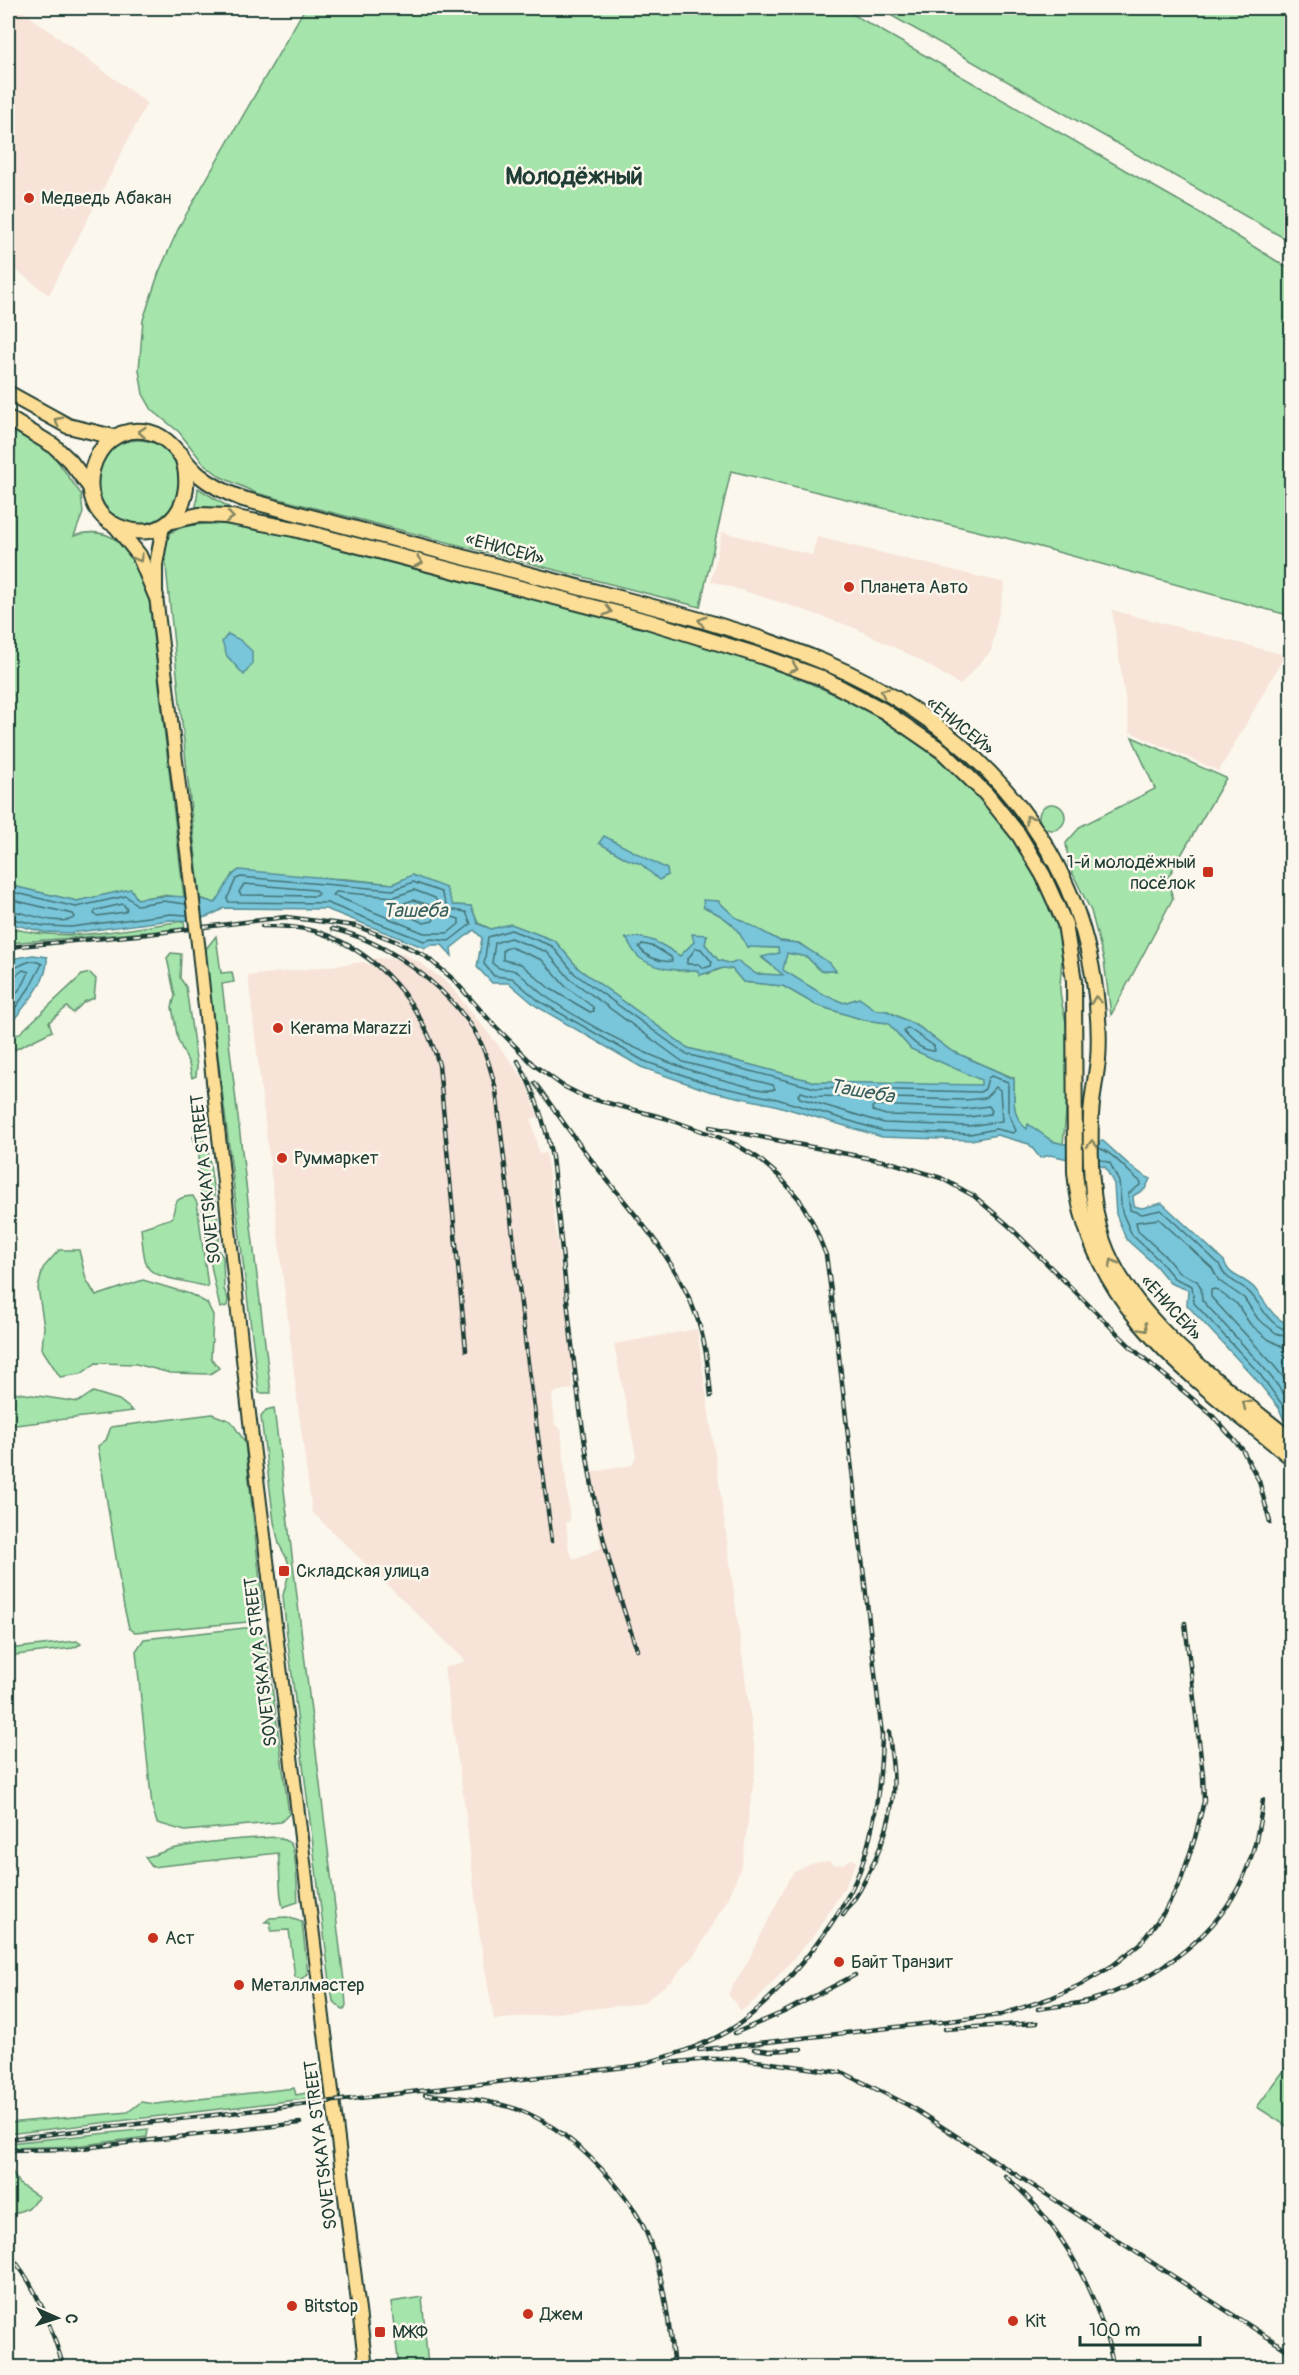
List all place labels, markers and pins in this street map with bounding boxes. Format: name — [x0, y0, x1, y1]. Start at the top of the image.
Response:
place label: Медведь Абакан — [41, 187, 171, 210]
marker: Медведь Абакан — [22, 191, 36, 205]
place label: Планета Авто — [861, 576, 968, 599]
marker: Планета Авто — [842, 580, 856, 594]
place label: 1-й молодёжный посёлок — [1067, 851, 1196, 895]
marker: 1-й молодёжный посёлок — [1201, 865, 1215, 879]
place label: Kerama Marazzi — [290, 1017, 411, 1040]
marker: Kerama Marazzi — [271, 1021, 285, 1035]
place label: Руммаркет — [294, 1147, 378, 1170]
marker: Руммаркет — [275, 1151, 289, 1165]
place label: Складская улица — [296, 1560, 429, 1583]
marker: Складская улица — [277, 1564, 291, 1578]
place label: Аст — [165, 1927, 194, 1950]
marker: Аст — [146, 1931, 160, 1945]
place label: Байт Транзит — [851, 1951, 953, 1974]
marker: Байт Транзит — [832, 1955, 846, 1969]
place label: Металлмастер — [251, 1974, 365, 1997]
marker: Металлмастер — [232, 1978, 246, 1992]
place label: Bitstop — [304, 2295, 358, 2318]
marker: Bitstop — [285, 2299, 299, 2313]
place label: Джем — [539, 2303, 583, 2326]
marker: Джем — [521, 2307, 535, 2321]
place label: Kit — [1025, 2310, 1047, 2333]
marker: Kit — [1006, 2314, 1020, 2328]
place label: МЖФ — [392, 2321, 428, 2344]
marker: МЖФ — [373, 2325, 387, 2339]

